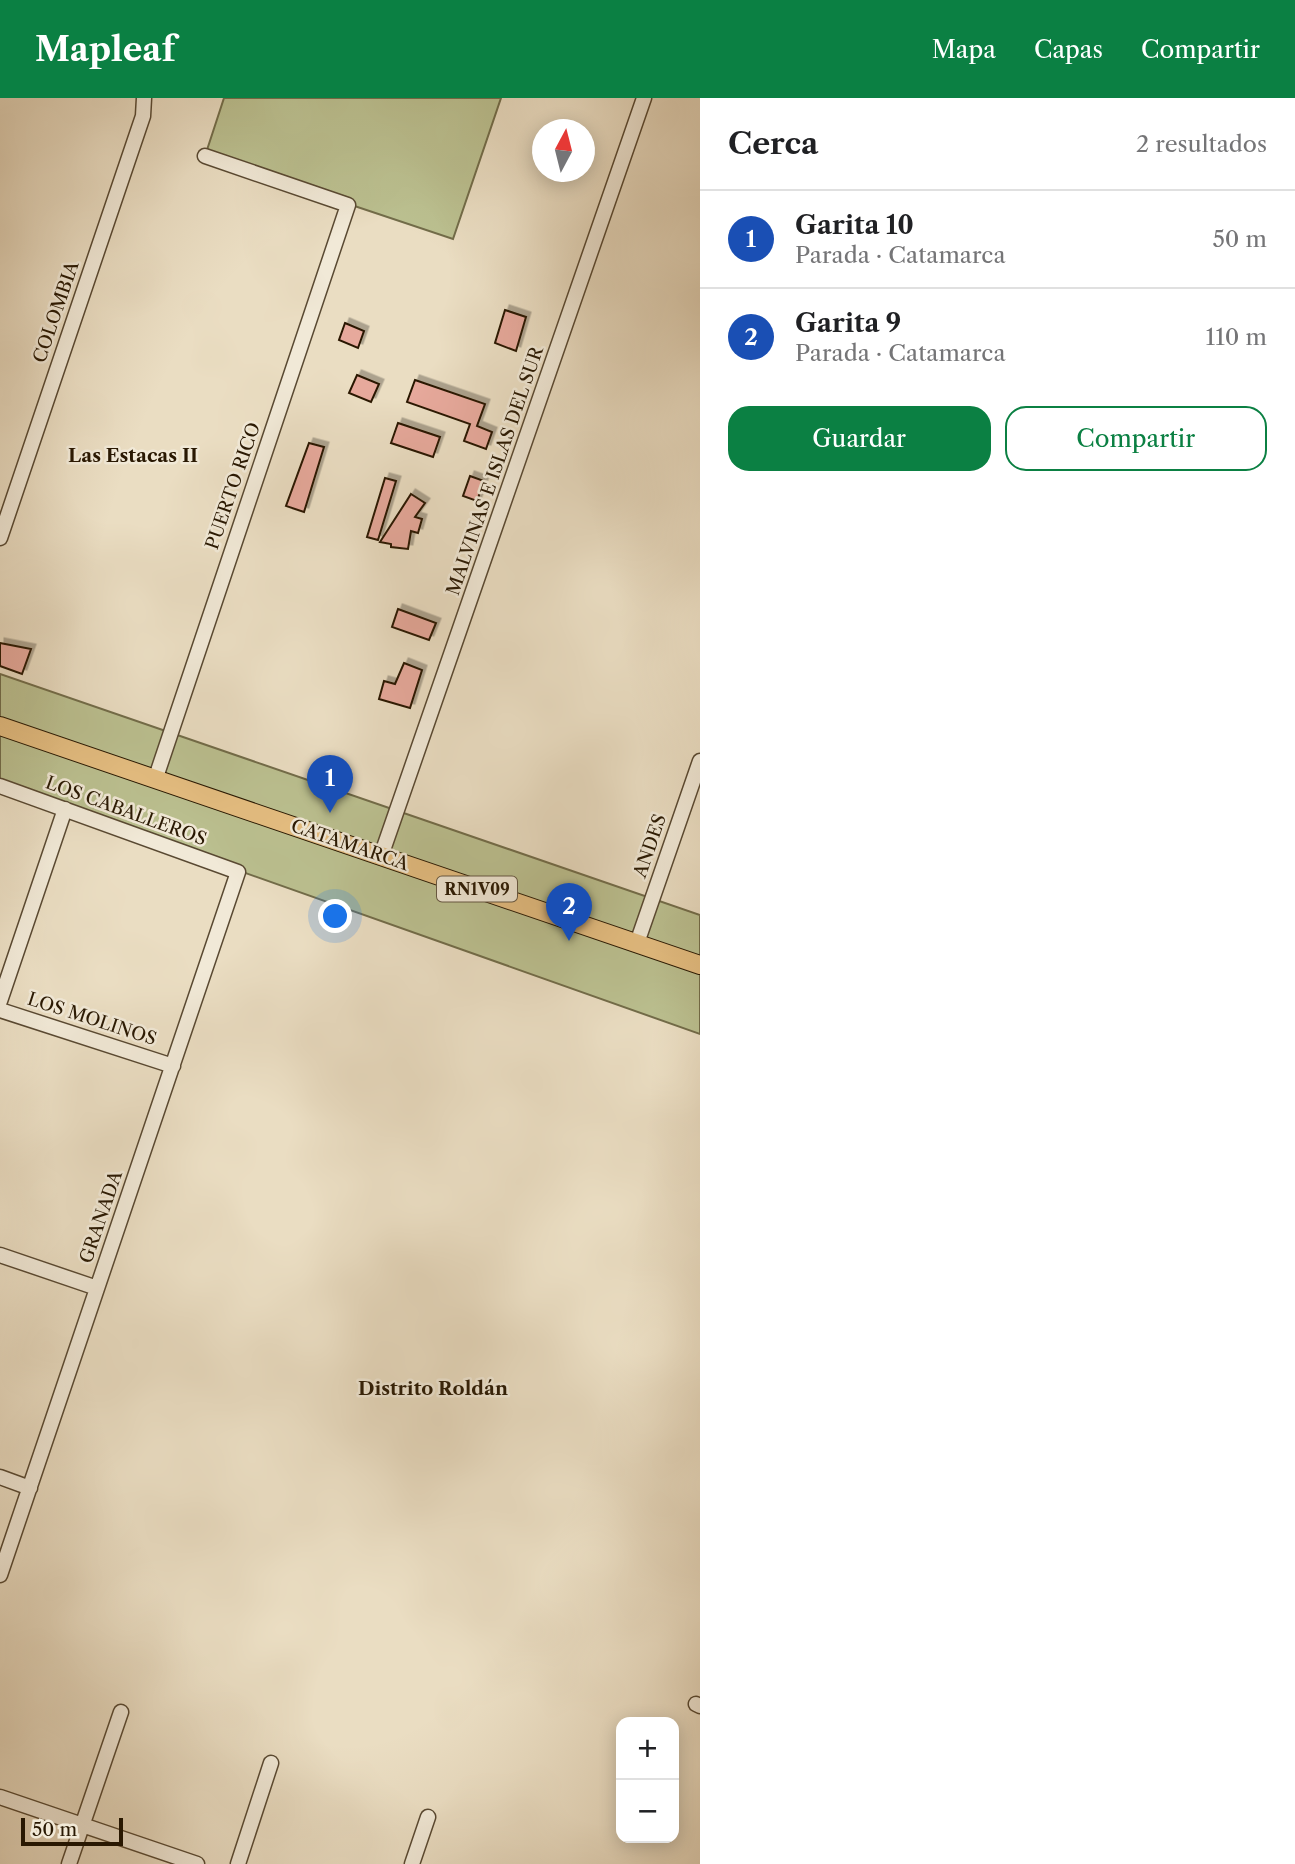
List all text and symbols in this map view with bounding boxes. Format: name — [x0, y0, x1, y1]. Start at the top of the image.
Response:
text: Mapleaf — [35, 29, 175, 70]
text: Mapa — [932, 35, 996, 64]
text: Capas — [1034, 35, 1103, 64]
text: Compartir — [1141, 35, 1260, 64]
north arrow — [532, 119, 595, 182]
text: Cerca — [728, 125, 818, 162]
text: 2 resultados — [1136, 130, 1267, 158]
text: Garita 10 — [795, 209, 914, 241]
text: 1 — [746, 225, 756, 253]
text: 50 m — [1212, 225, 1267, 253]
text: Parada · Catamarca — [795, 241, 1006, 269]
street label: COLOMBIA — [28, 258, 84, 366]
text: Garita 9 — [795, 307, 901, 339]
text: 2 — [744, 323, 758, 351]
text: 110 m — [1206, 323, 1267, 351]
text: Parada · Catamarca — [795, 339, 1006, 367]
street label: MALVINAS E ISLAS DEL SUR — [442, 343, 548, 598]
button: Guardar — [728, 406, 991, 471]
button: Compartir — [1005, 406, 1267, 471]
street label: PUERTO RICO — [201, 420, 265, 552]
district label: Las Estacas II — [68, 444, 198, 467]
pin: 1 — [307, 755, 353, 813]
street label: LOS CABALLEROS — [42, 772, 210, 850]
street label: ANDES — [629, 811, 671, 882]
street label: CATAMARCA — [288, 815, 412, 876]
road number: RN1V09 — [437, 876, 517, 902]
pin: 2 — [546, 883, 592, 941]
your location — [318, 899, 352, 933]
street label: LOS MOLINOS — [25, 988, 159, 1050]
street label: GRANADA — [75, 1167, 127, 1266]
district label: Distrito Roldán — [358, 1377, 508, 1400]
map controls — [616, 1717, 679, 1843]
button: + — [616, 1717, 679, 1780]
button: − — [616, 1780, 679, 1843]
scale bar — [21, 1815, 122, 1847]
text: 50 m — [32, 1818, 77, 1841]

